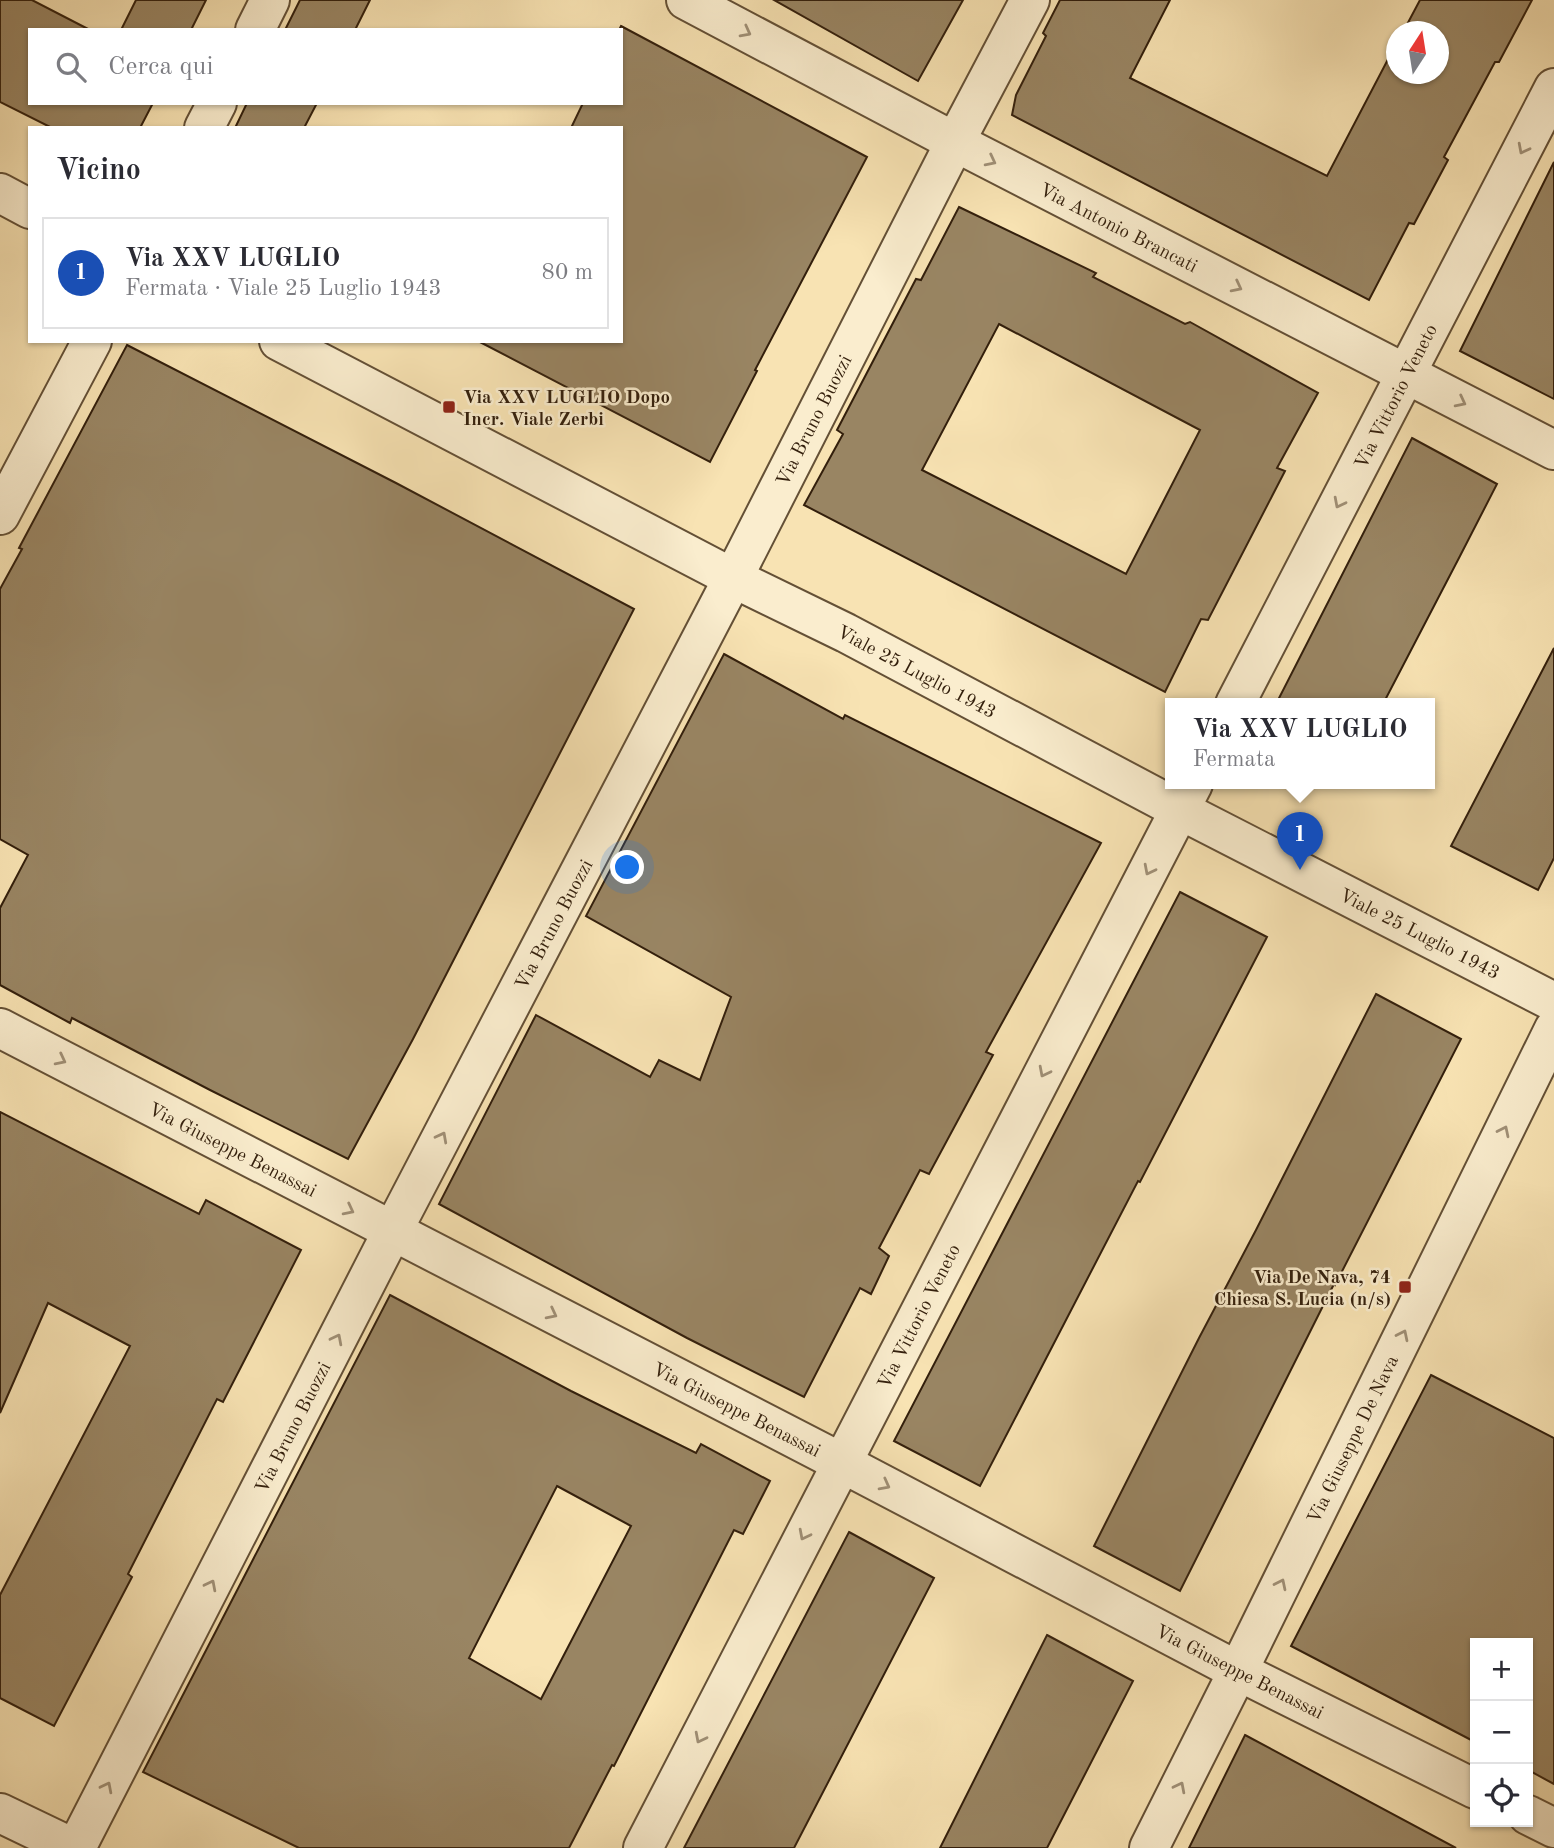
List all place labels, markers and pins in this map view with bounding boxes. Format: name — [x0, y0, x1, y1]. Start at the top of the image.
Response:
place label: Via XXV LUGLIO Dopo Incr. Viale Zerbi — [463, 389, 670, 430]
marker: Via XXV LUGLIO Dopo Incr. Viale Zerbi — [441, 399, 457, 415]
pin: 1 — [1277, 812, 1323, 870]
place label: Via De Nava, 74 Chiesa S. Lucia (n/s) — [1214, 1269, 1391, 1310]
marker: Via De Nava, 74 Chiesa S. Lucia (n/s) — [1397, 1279, 1413, 1295]

